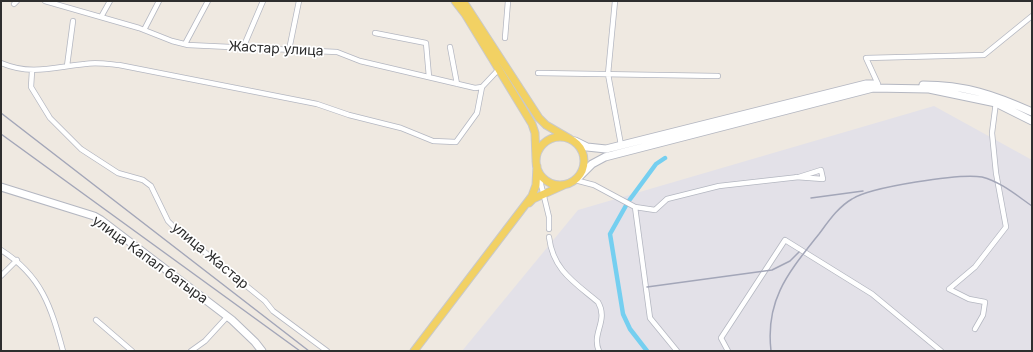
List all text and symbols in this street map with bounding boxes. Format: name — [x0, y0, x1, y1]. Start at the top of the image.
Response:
street label: Жастар улица — [228, 38, 324, 60]
street label: улица Капал батыра — [89, 212, 211, 308]
street label: улица Жастар — [168, 219, 252, 293]

